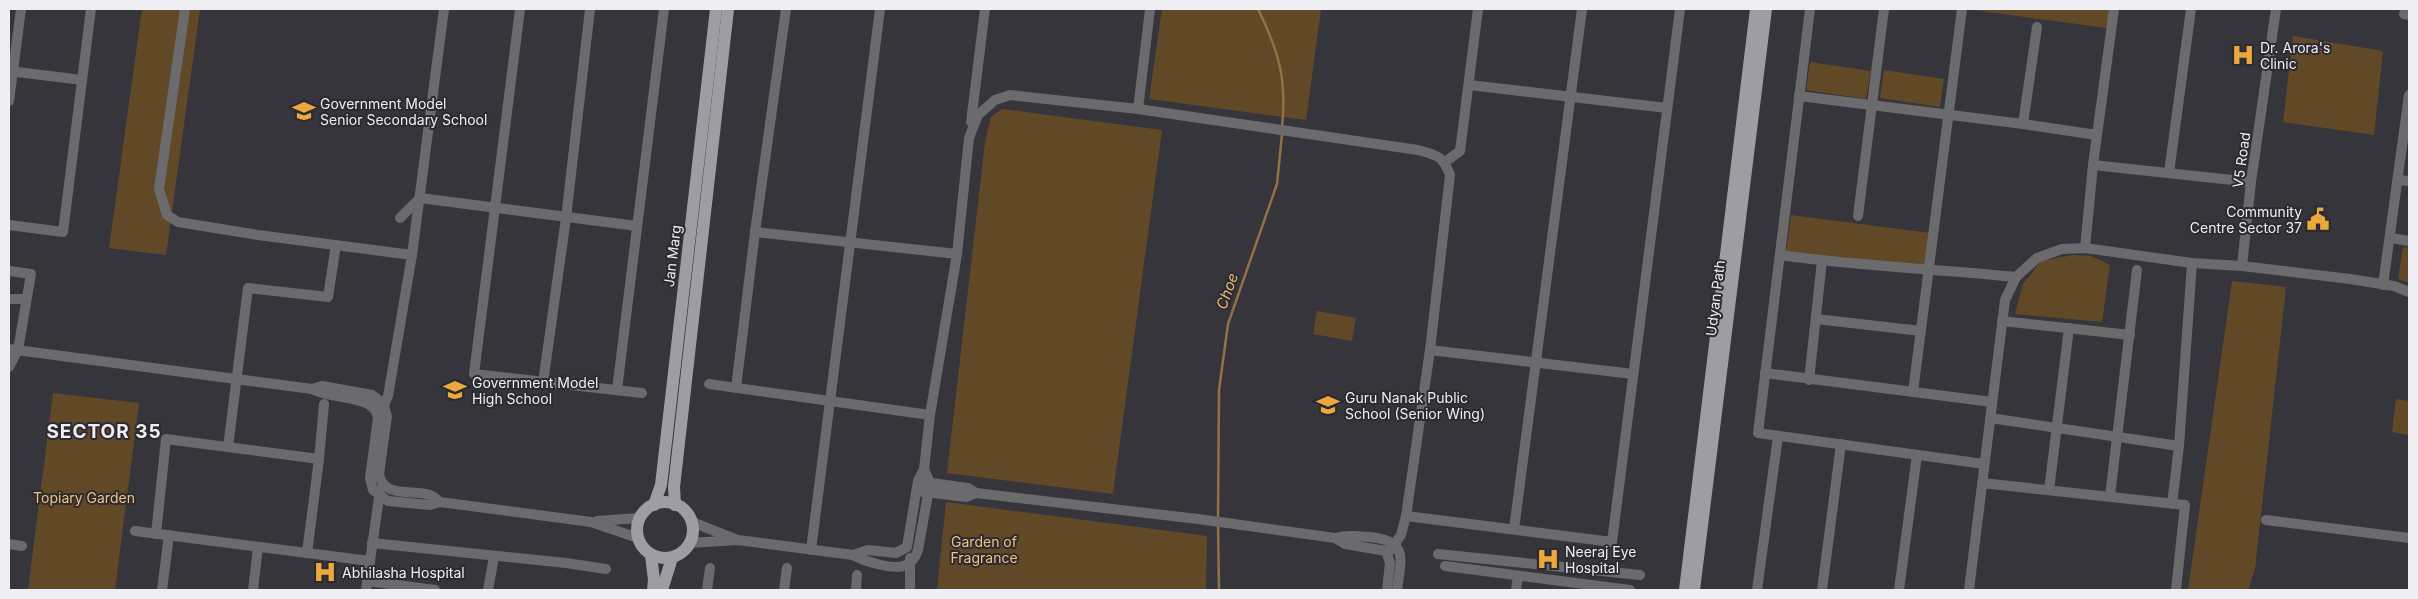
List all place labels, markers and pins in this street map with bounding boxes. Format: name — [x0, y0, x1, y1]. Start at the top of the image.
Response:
place label: Dr. Arora's Clinic — [2260, 39, 2330, 72]
hospital icon: Dr. Arora's Clinic — [2230, 42, 2256, 68]
place label: Government Model Senior Secondary School — [320, 95, 487, 128]
school or university icon: Government Model Senior Secondary School — [291, 98, 317, 124]
place label: Community Centre Sector 37 — [2190, 203, 2302, 236]
public building icon: Community Centre Sector 37 — [2305, 206, 2331, 232]
place label: Government Model High School — [472, 374, 598, 407]
school or university icon: Government Model High School — [442, 377, 468, 403]
place label: Guru Nanak Public School (Senior Wing) — [1345, 389, 1485, 422]
school or university icon: Guru Nanak Public School (Senior Wing) — [1315, 392, 1341, 418]
place label: Neeraj Eye Hospital — [1565, 543, 1637, 576]
hospital icon: Neeraj Eye Hospital — [1535, 546, 1561, 572]
hospital icon: Abhilasha Hospital — [312, 559, 338, 585]
place label: Abhilasha Hospital — [342, 564, 465, 581]

